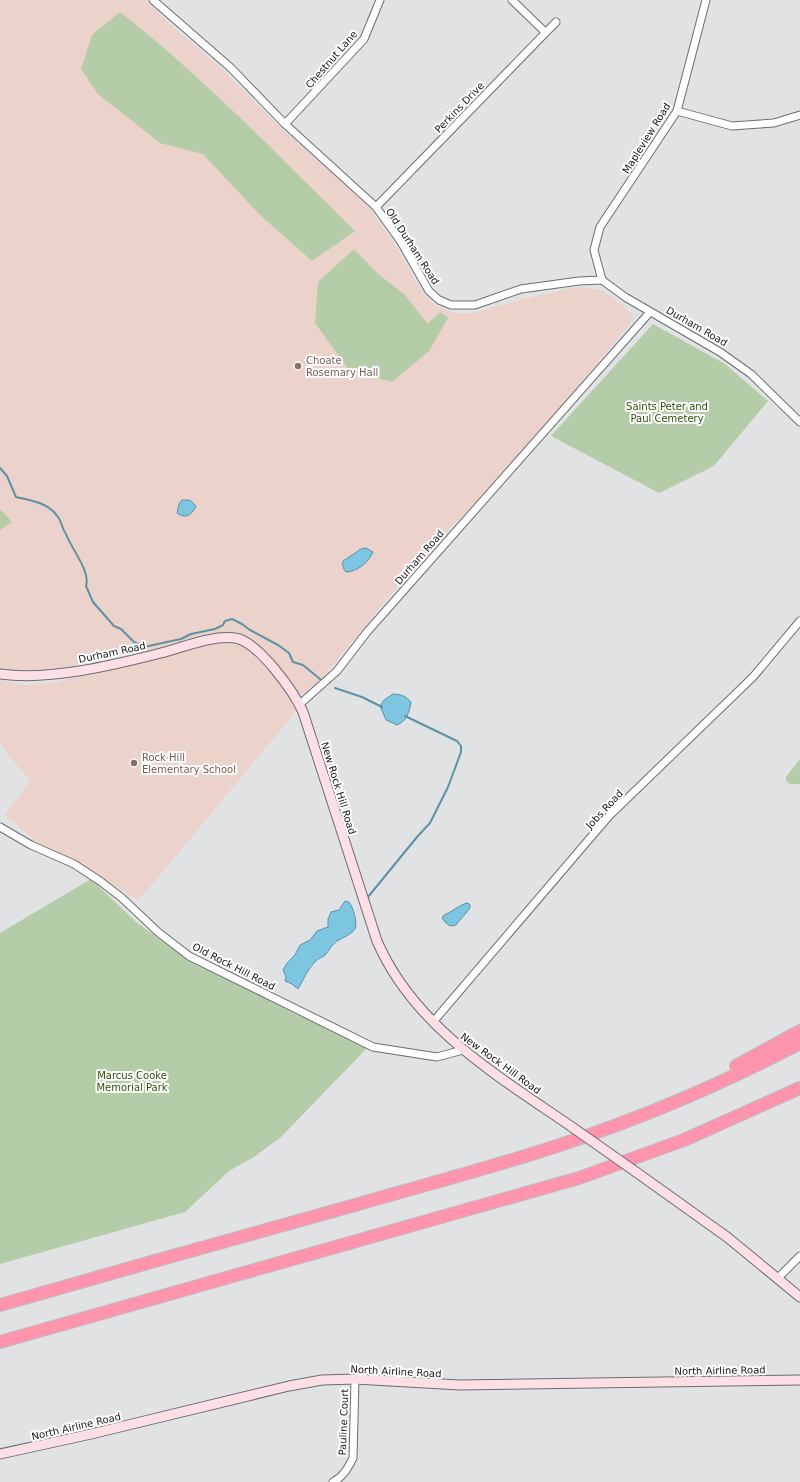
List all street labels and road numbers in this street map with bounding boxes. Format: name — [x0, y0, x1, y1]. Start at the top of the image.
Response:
street label: Chestnut Lane — [303, 28, 359, 90]
street label: Perkins Drive — [433, 80, 486, 135]
street label: Mapleview Road — [620, 101, 673, 176]
street label: Old Durham Road — [384, 206, 441, 286]
street label: Durham Road — [664, 305, 729, 348]
street label: Durham Road — [393, 528, 446, 587]
street label: Durham Road — [77, 640, 147, 665]
street label: New Rock Hill Road — [319, 741, 358, 836]
street label: Jobs Road — [583, 788, 625, 832]
street label: Old Rock Hill Road — [191, 941, 277, 992]
street label: New Rock Hill Road — [459, 1031, 543, 1096]
street label: North Airline Road — [350, 1364, 442, 1379]
street label: North Airline Road — [674, 1364, 766, 1377]
street label: Pauline Court — [337, 1388, 350, 1456]
street label: North Airline Road — [30, 1411, 122, 1442]

